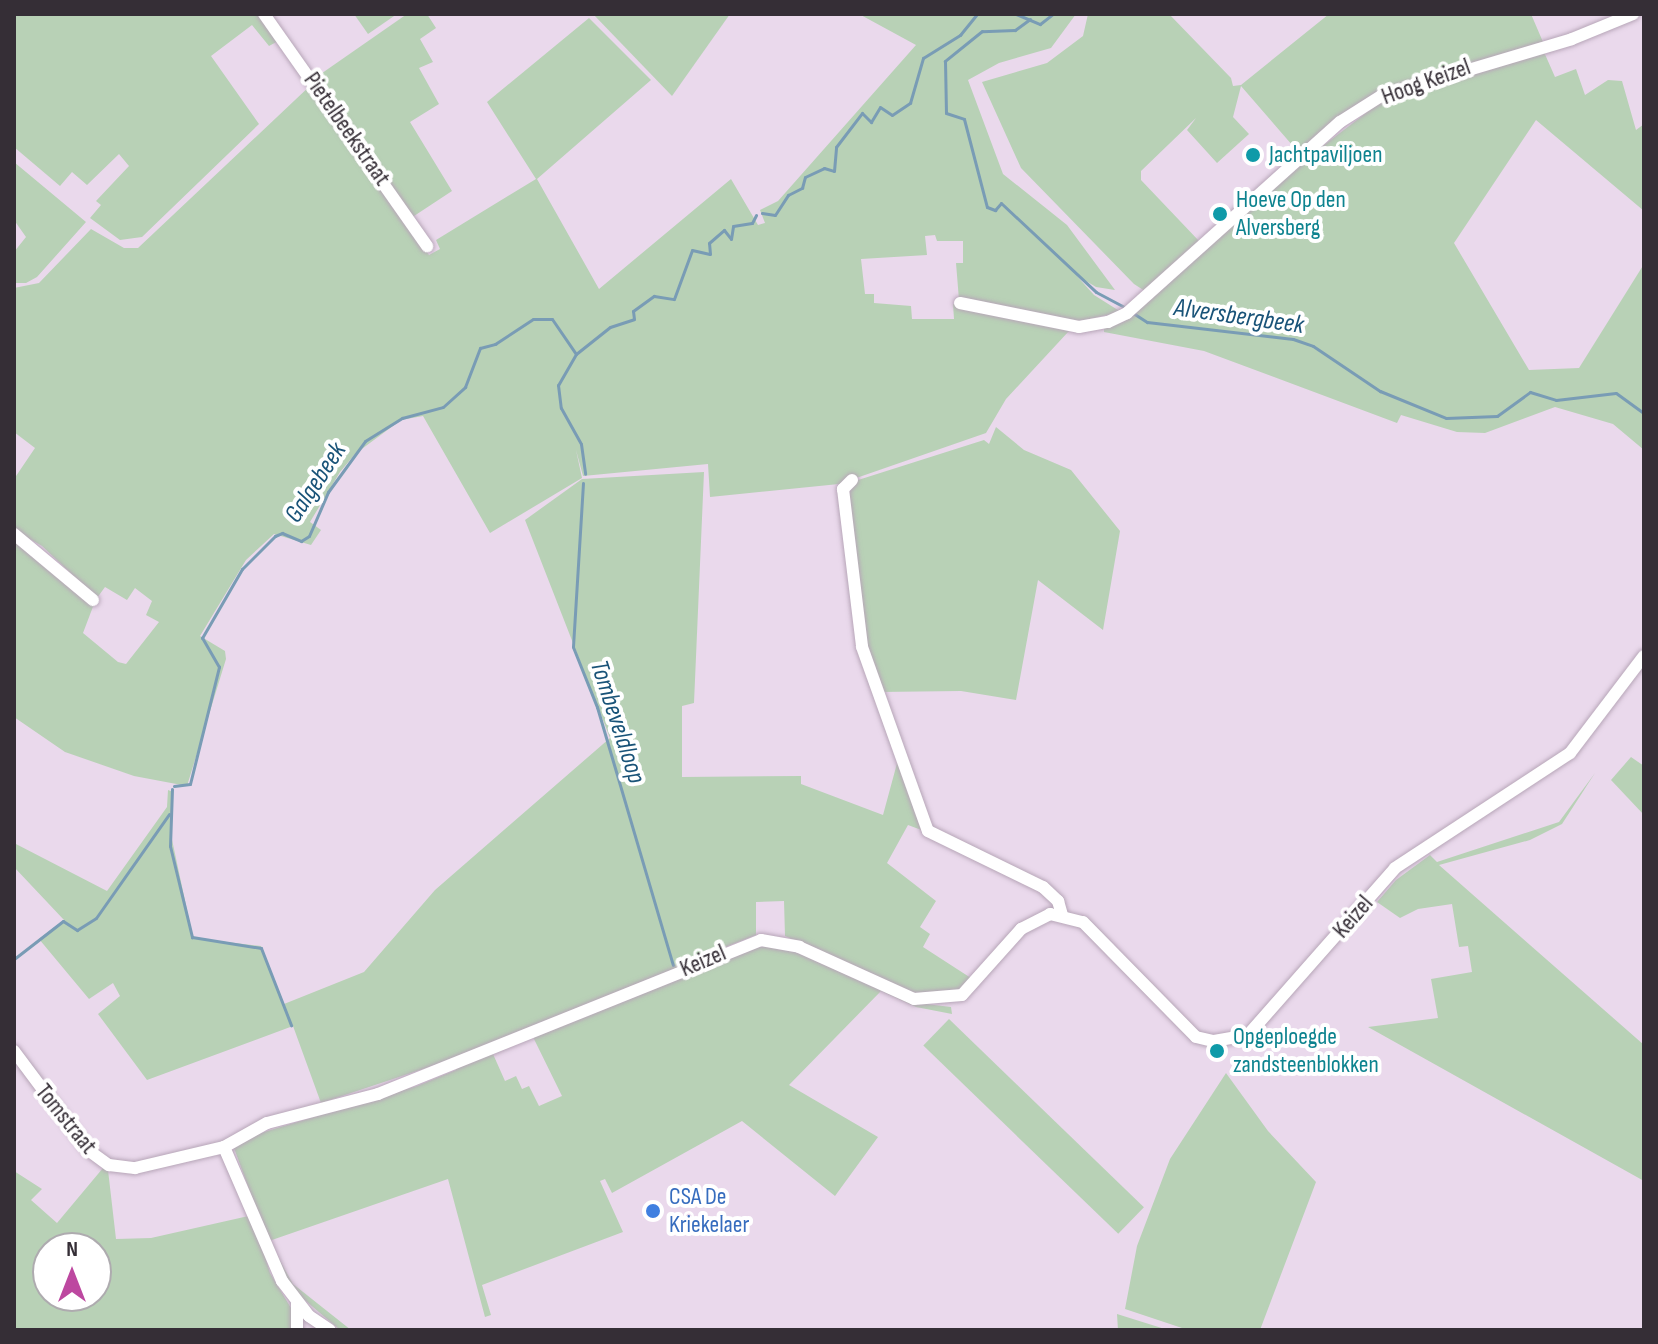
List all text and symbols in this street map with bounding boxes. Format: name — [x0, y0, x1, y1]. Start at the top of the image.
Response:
street label: Hoog Keizel — [1378, 53, 1474, 111]
street label: Pietelbeekstraat — [297, 67, 397, 191]
place label: Jachtpaviljoen — [1269, 141, 1382, 169]
marker: Jachtpaviljoen — [1244, 146, 1262, 164]
place label: Hoeve Op den Alversberg — [1236, 186, 1346, 242]
marker: Hoeve Op den Alversberg — [1211, 205, 1229, 223]
water label: Alversbergbeek — [1172, 292, 1306, 342]
water label: Galgebeek — [279, 437, 353, 529]
water label: Tombeveldloop — [582, 657, 652, 787]
street label: Keizel — [1327, 890, 1379, 944]
street label: Keizel — [676, 939, 730, 983]
place label: Opgeploegde zandsteenblokken — [1233, 1023, 1379, 1079]
marker: Opgeploegde zandsteenblokken — [1208, 1042, 1226, 1060]
street label: Tomstraat — [29, 1078, 103, 1160]
place label: CSA De Kriekelaer — [669, 1183, 749, 1239]
marker: CSA De Kriekelaer — [644, 1202, 662, 1220]
north arrow — [32, 1232, 112, 1312]
text: N — [66, 1236, 78, 1263]

